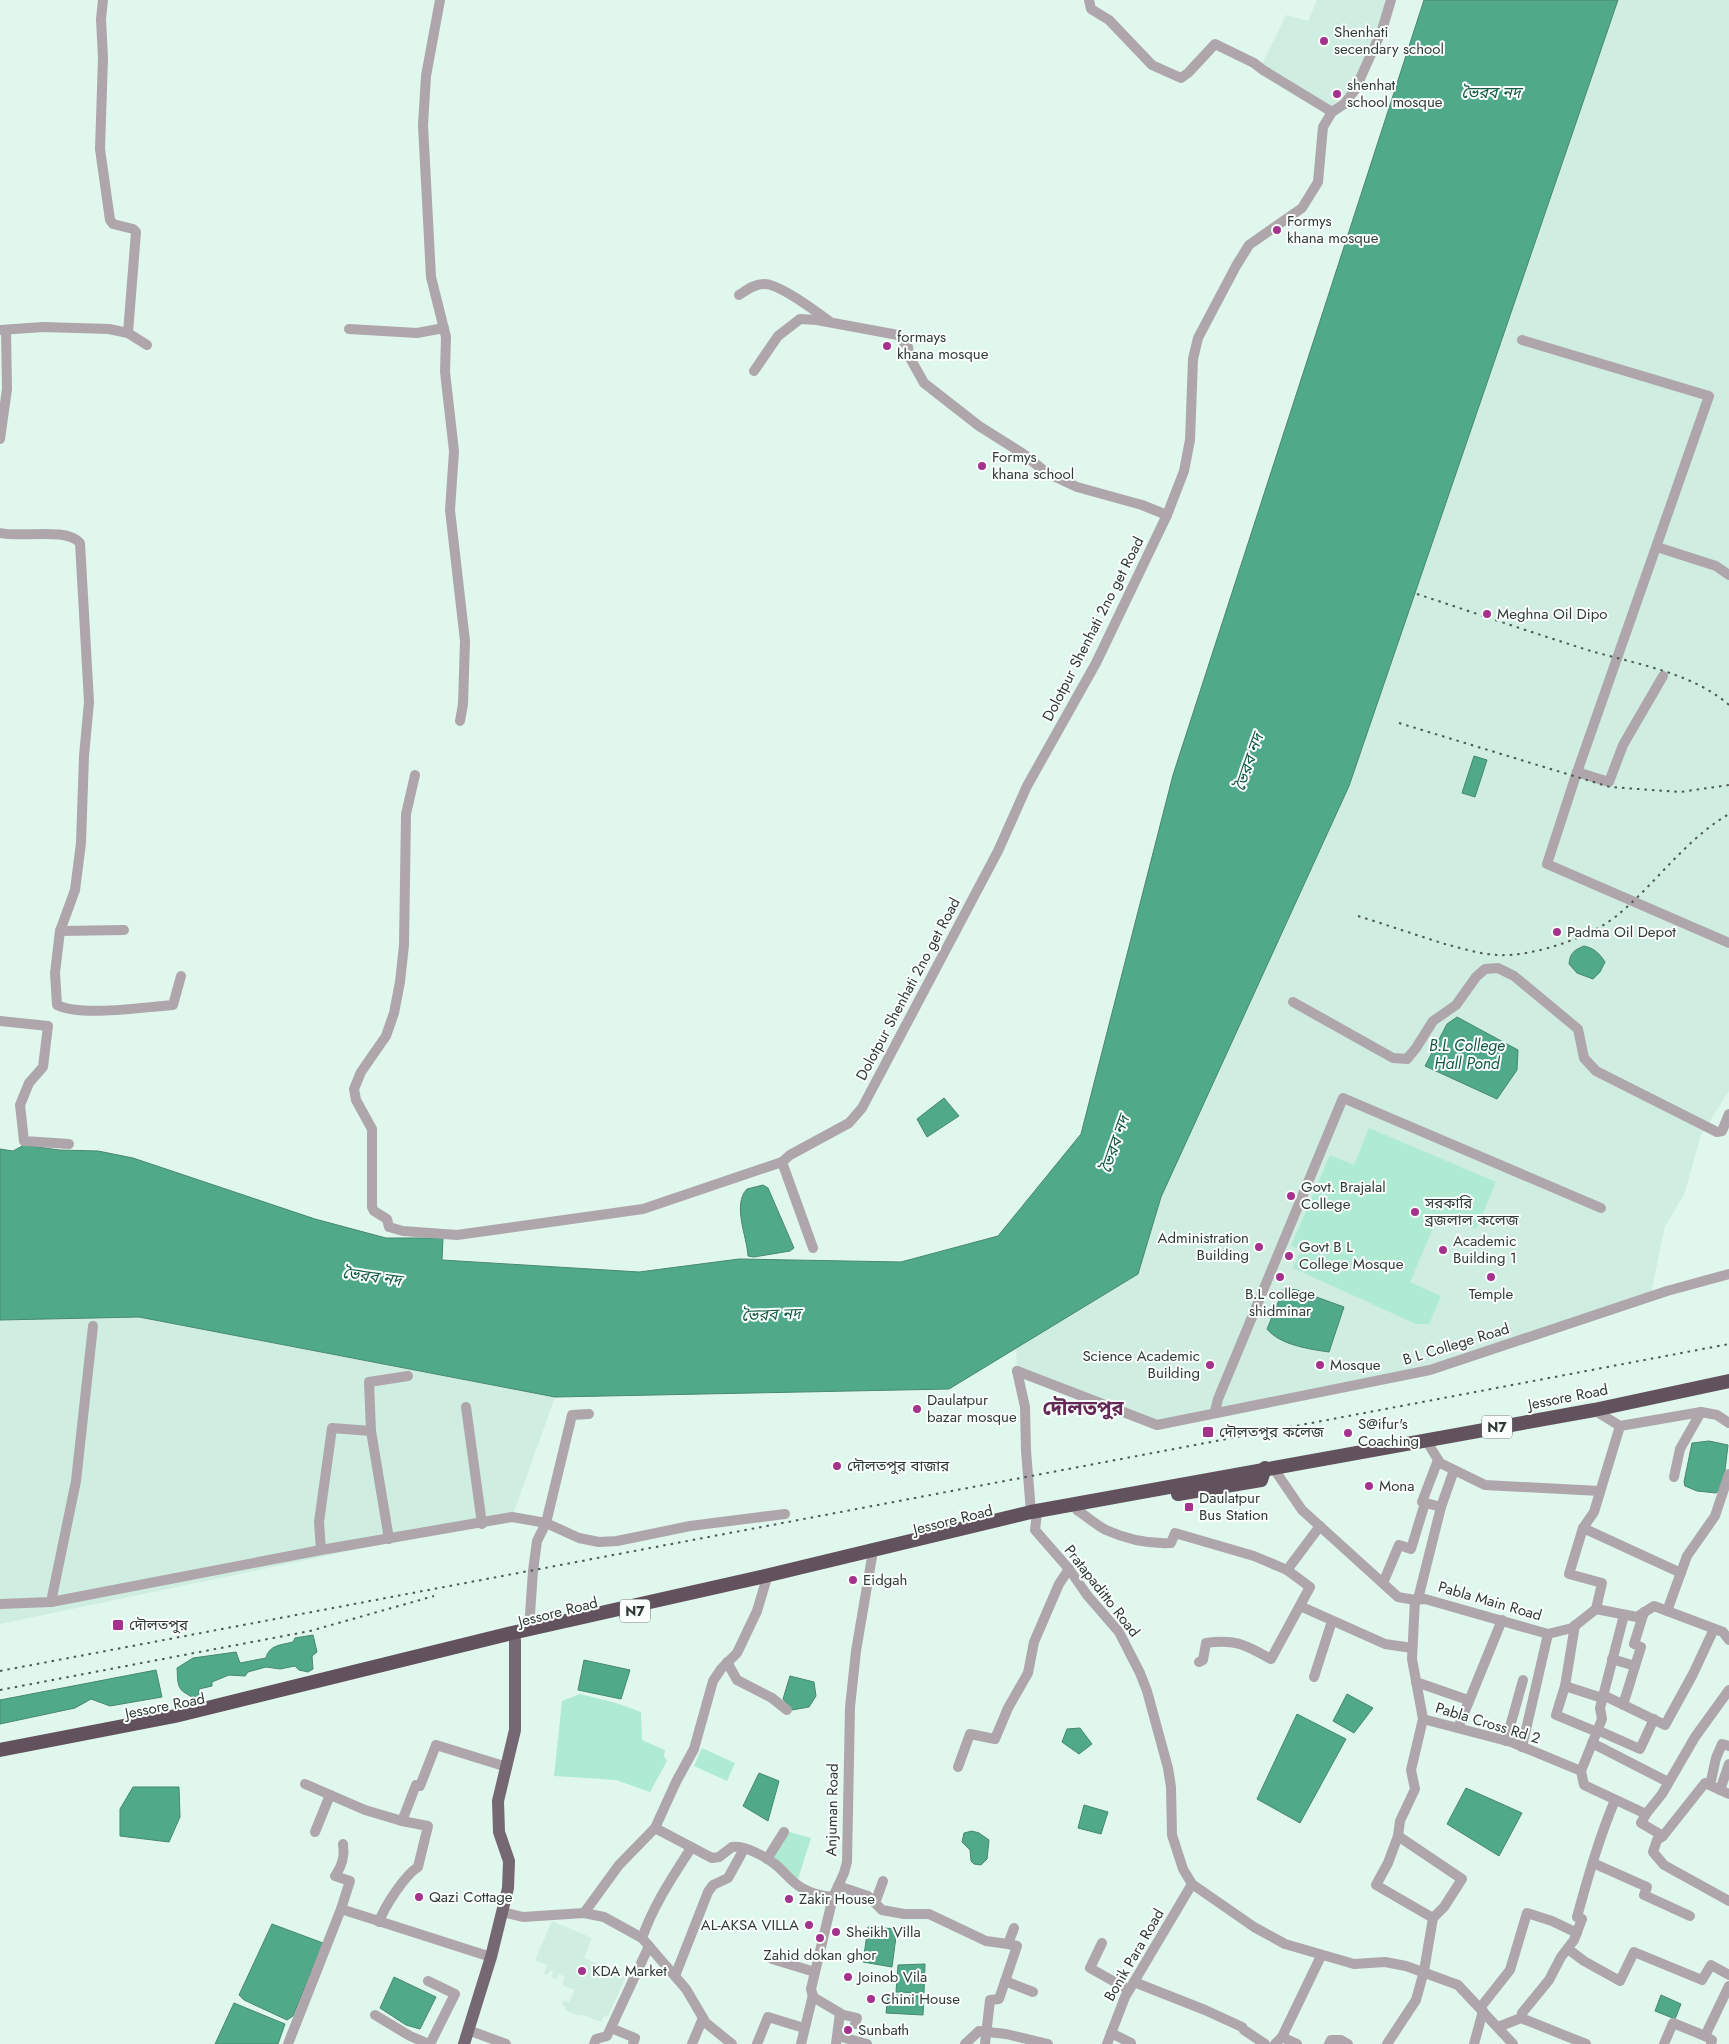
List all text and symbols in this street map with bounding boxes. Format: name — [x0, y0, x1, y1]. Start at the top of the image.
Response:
place label: Shenhati secendary school — [1334, 21, 1444, 60]
marker: Shenhati secendary school — [1318, 35, 1330, 47]
place label: shenhat school mosque — [1347, 74, 1443, 113]
water label: ভৈরব নদ — [1461, 81, 1524, 104]
marker: shenhat school mosque — [1331, 88, 1343, 100]
place label: Formys khana mosque — [1287, 210, 1379, 249]
marker: Formys khana mosque — [1271, 224, 1283, 236]
place label: formays khana mosque — [897, 326, 989, 365]
marker: formays khana mosque — [881, 340, 893, 352]
place label: Formys khana school — [992, 446, 1074, 485]
marker: Formys khana school — [976, 460, 988, 472]
street label: Dolotpur Shenhati 2no get Road — [1037, 533, 1149, 725]
place label: Meghna Oil Dipo — [1497, 603, 1607, 625]
marker: Meghna Oil Dipo — [1481, 608, 1493, 620]
water label: ভৈরব নদ — [1228, 727, 1270, 794]
street label: Dolotpur Shenhati 2no get Road — [850, 894, 966, 1084]
place label: Padma Oil Depot — [1567, 921, 1676, 943]
marker: Padma Oil Depot — [1551, 926, 1563, 938]
water label: B.L College Hall Pond — [1429, 1034, 1505, 1075]
water label: ভৈরব নদ — [1094, 1109, 1136, 1176]
place label: Govt. Brajalal College — [1301, 1176, 1386, 1215]
marker: Govt. Brajalal College — [1285, 1190, 1297, 1202]
place label: সরকারি ব্রজলাল কলেজ — [1424, 1192, 1520, 1231]
marker: সরকারি ব্রজলাল কলেজ — [1409, 1206, 1421, 1218]
place label: Administration Building — [1158, 1227, 1249, 1266]
place label: Academic Building 1 — [1453, 1230, 1517, 1269]
place label: Govt B L College Mosque — [1299, 1236, 1404, 1275]
marker: Administration Building — [1253, 1241, 1265, 1253]
marker: Academic Building 1 — [1437, 1244, 1449, 1256]
marker: Govt B L College Mosque — [1283, 1250, 1295, 1262]
water label: ভৈরব নদ — [341, 1261, 406, 1292]
marker: B.L college shidminar — [1274, 1271, 1286, 1283]
marker: Temple — [1485, 1271, 1497, 1283]
place label: B.L college shidminar — [1245, 1283, 1315, 1322]
place label: Temple — [1469, 1283, 1514, 1305]
water label: ভৈরব নদ — [741, 1302, 804, 1327]
street label: B L College Road — [1400, 1317, 1512, 1371]
place label: Science Academic Building — [1082, 1345, 1200, 1384]
place label: Mosque — [1330, 1354, 1381, 1376]
marker: Science Academic Building — [1204, 1359, 1216, 1371]
marker: Mosque — [1314, 1359, 1326, 1371]
street label: Jessore Road — [1524, 1378, 1610, 1416]
place label: Daulatpur bazar mosque — [927, 1389, 1017, 1428]
district label: দৌলতপুর — [1042, 1394, 1124, 1423]
marker: Daulatpur bazar mosque — [911, 1403, 923, 1415]
place label: S@ifur's Coaching — [1358, 1413, 1419, 1452]
road number: N7 — [1482, 1415, 1512, 1438]
place label: দৌলতপুর কলেজ — [1219, 1421, 1325, 1443]
marker: দৌলতপুর কলেজ — [1201, 1425, 1215, 1439]
marker: S@ifur's Coaching — [1342, 1427, 1354, 1439]
place label: দৌলতপুর বাজার — [847, 1455, 950, 1477]
marker: দৌলতপুর বাজার — [831, 1460, 843, 1472]
place label: Mona — [1379, 1475, 1414, 1497]
marker: Mona — [1363, 1480, 1375, 1492]
place label: Daulatpur Bus Station — [1199, 1487, 1268, 1526]
street label: Jessore Road — [909, 1500, 995, 1541]
marker: Daulatpur Bus Station — [1183, 1501, 1195, 1513]
street label: Pratapaditto Road — [1059, 1540, 1145, 1642]
place label: Eidgah — [863, 1569, 907, 1591]
marker: Eidgah — [847, 1574, 859, 1586]
street label: Pabla Main Road — [1436, 1576, 1544, 1626]
street label: Jessore Road — [514, 1592, 600, 1633]
road number: N7 — [620, 1600, 650, 1622]
place label: দৌলতপুর — [129, 1614, 189, 1636]
marker: দৌলতপুর — [111, 1618, 125, 1632]
street label: Jessore Road — [121, 1687, 207, 1725]
street label: Pabla Cross Rd 2 — [1433, 1697, 1543, 1749]
street label: Anjuman Road — [820, 1763, 844, 1857]
place label: Qazi Cottage — [429, 1886, 513, 1908]
place label: Zakir House — [799, 1888, 875, 1910]
marker: Qazi Cottage — [413, 1891, 425, 1903]
marker: Zakir House — [783, 1893, 795, 1905]
street label: Bonik Para Road — [1099, 1905, 1169, 2005]
place label: AL-AKSA VILLA — [701, 1914, 799, 1936]
marker: AL-AKSA VILLA — [803, 1919, 815, 1931]
place label: Sheikh Villa — [846, 1921, 921, 1943]
marker: Sheikh Villa — [830, 1926, 842, 1938]
marker: Zahid dokan ghor — [814, 1932, 826, 1944]
place label: Zahid dokan ghor — [764, 1944, 877, 1966]
place label: KDA Market — [592, 1960, 667, 1982]
marker: KDA Market — [576, 1965, 588, 1977]
place label: Joinob Vila — [856, 1966, 927, 1988]
marker: Joinob Vila — [842, 1971, 854, 1983]
place label: Chini House — [881, 1988, 960, 2010]
marker: Chini House — [865, 1993, 877, 2005]
place label: Sunbath — [858, 2019, 909, 2041]
marker: Sunbath — [842, 2024, 854, 2036]

